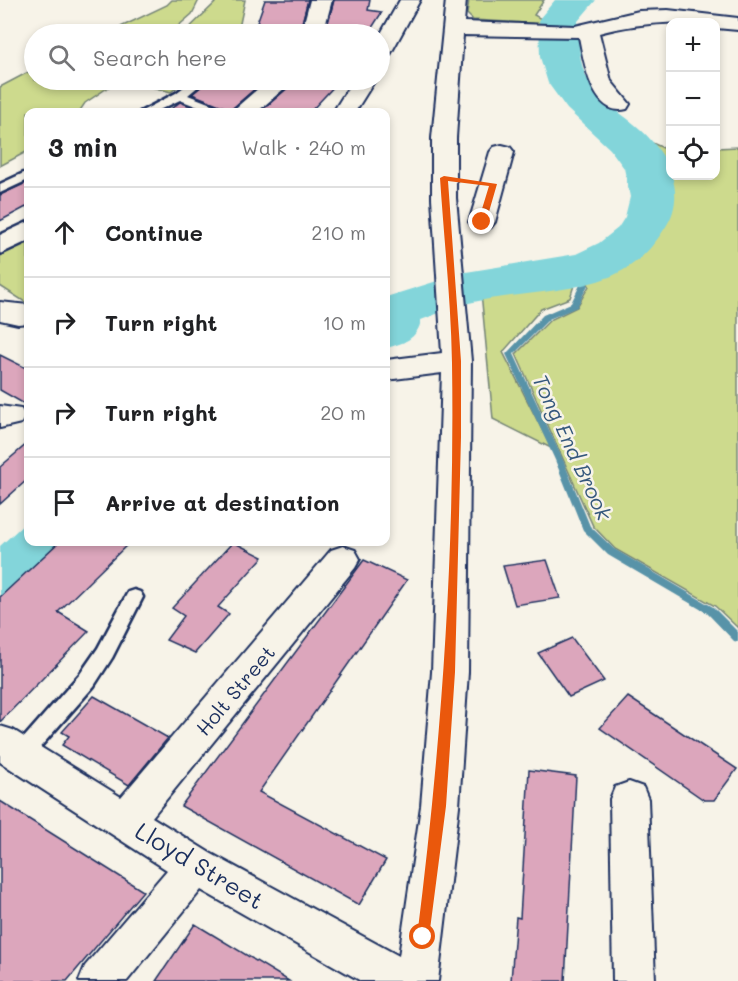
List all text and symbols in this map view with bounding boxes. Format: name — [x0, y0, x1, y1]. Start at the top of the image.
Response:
map controls — [666, 18, 720, 180]
button: + — [666, 18, 720, 72]
search box — [24, 24, 390, 90]
icon: search — [45, 41, 78, 74]
text: Search here — [93, 43, 227, 72]
button: − — [666, 72, 720, 126]
button: locate — [666, 126, 720, 180]
text: 3 min — [48, 130, 117, 164]
text: Walk · 240 m — [241, 134, 366, 160]
route end — [468, 208, 494, 234]
icon: ahead — [48, 216, 81, 249]
text: Continue — [105, 218, 203, 247]
text: 210 m — [311, 219, 366, 245]
icon: right — [48, 306, 81, 339]
text: Turn right — [105, 308, 217, 337]
text: 10 m — [322, 309, 366, 335]
water label: Tong End Brook — [527, 370, 619, 525]
icon: right — [48, 396, 81, 429]
text: Turn right — [105, 398, 217, 427]
text: 20 m — [320, 399, 366, 425]
icon: arrive — [48, 486, 81, 519]
text: Arrive at destination — [105, 488, 340, 517]
street label: Holt Street — [190, 640, 280, 740]
street label: Lloyd Street — [130, 814, 270, 916]
route start — [409, 923, 435, 949]

